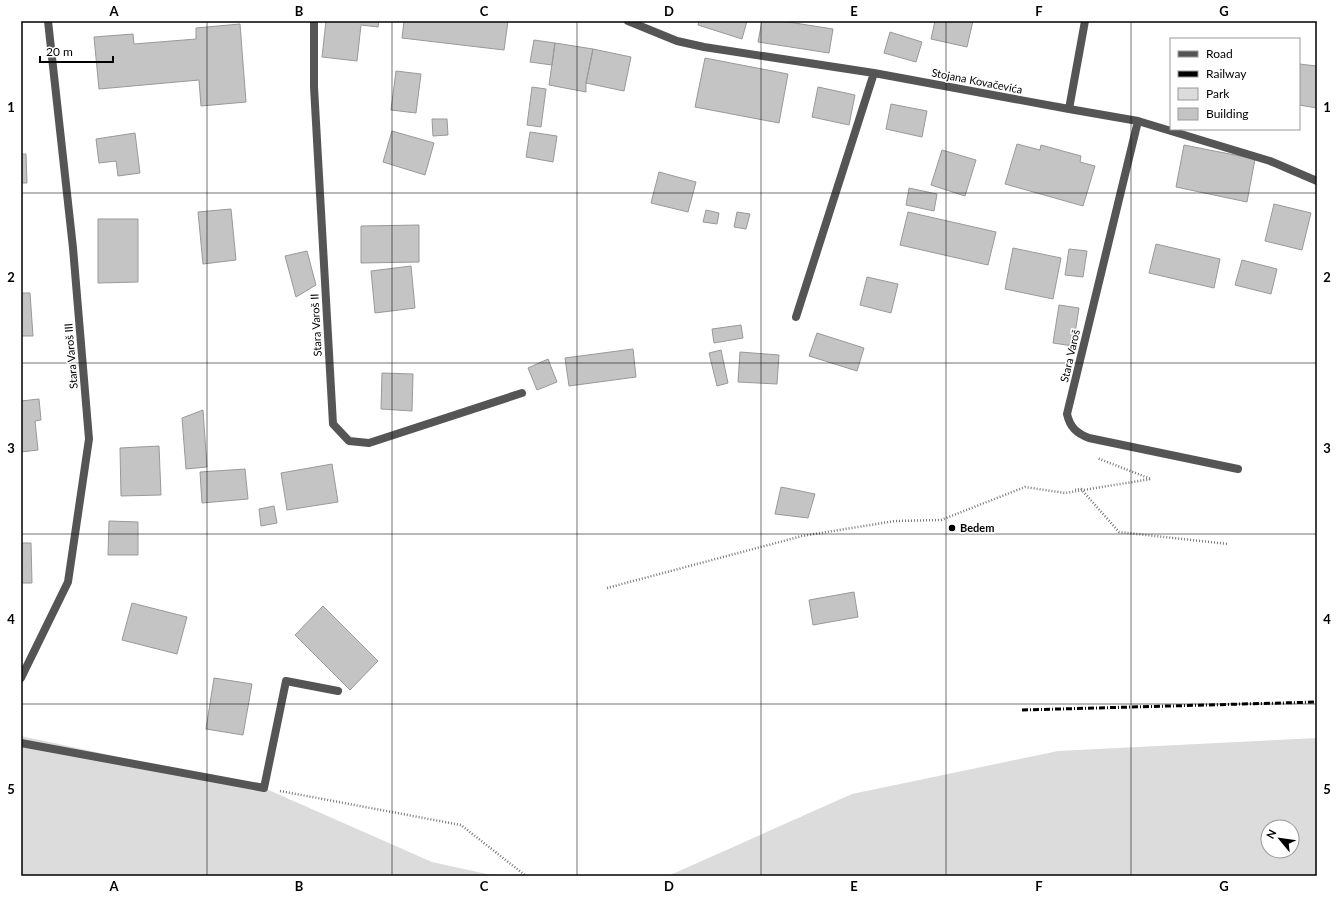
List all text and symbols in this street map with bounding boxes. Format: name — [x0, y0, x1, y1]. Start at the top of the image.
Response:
text: A — [108, 3, 119, 19]
text: B — [295, 3, 304, 19]
text: C — [480, 3, 489, 19]
text: D — [664, 3, 674, 19]
text: E — [850, 3, 858, 19]
text: F — [1035, 3, 1043, 19]
text: G — [1219, 3, 1229, 19]
scale bar — [40, 38, 113, 64]
legend — [1170, 38, 1300, 130]
text: 20 m — [46, 44, 73, 59]
text: Road — [1206, 46, 1233, 61]
street label: Stojana Kovačevića — [931, 65, 1024, 96]
text: Railway — [1206, 66, 1247, 81]
text: Park — [1206, 86, 1230, 101]
text: 1 — [7, 99, 15, 115]
text: 1 — [1323, 99, 1331, 115]
text: Building — [1206, 106, 1249, 121]
text: 2 — [7, 269, 15, 285]
text: 2 — [1323, 269, 1331, 285]
street label: Stara Varoš II — [307, 293, 324, 357]
street label: Stara Varoš III — [61, 323, 80, 389]
street label: Stara Varoš — [1057, 328, 1082, 384]
text: 3 — [7, 440, 15, 456]
text: 3 — [1323, 440, 1331, 456]
place label: Bedem — [960, 521, 994, 534]
marker: Bedem — [947, 523, 957, 533]
text: 4 — [7, 611, 15, 627]
text: 4 — [1323, 611, 1331, 627]
text: 5 — [7, 781, 15, 797]
text: 5 — [1323, 781, 1331, 797]
north arrow — [1260, 819, 1300, 859]
text: N — [1263, 827, 1279, 841]
text: A — [108, 878, 119, 894]
text: B — [295, 878, 304, 894]
text: C — [480, 878, 489, 894]
text: D — [664, 878, 674, 894]
text: E — [850, 878, 858, 894]
text: F — [1035, 878, 1043, 894]
text: G — [1219, 878, 1229, 894]

